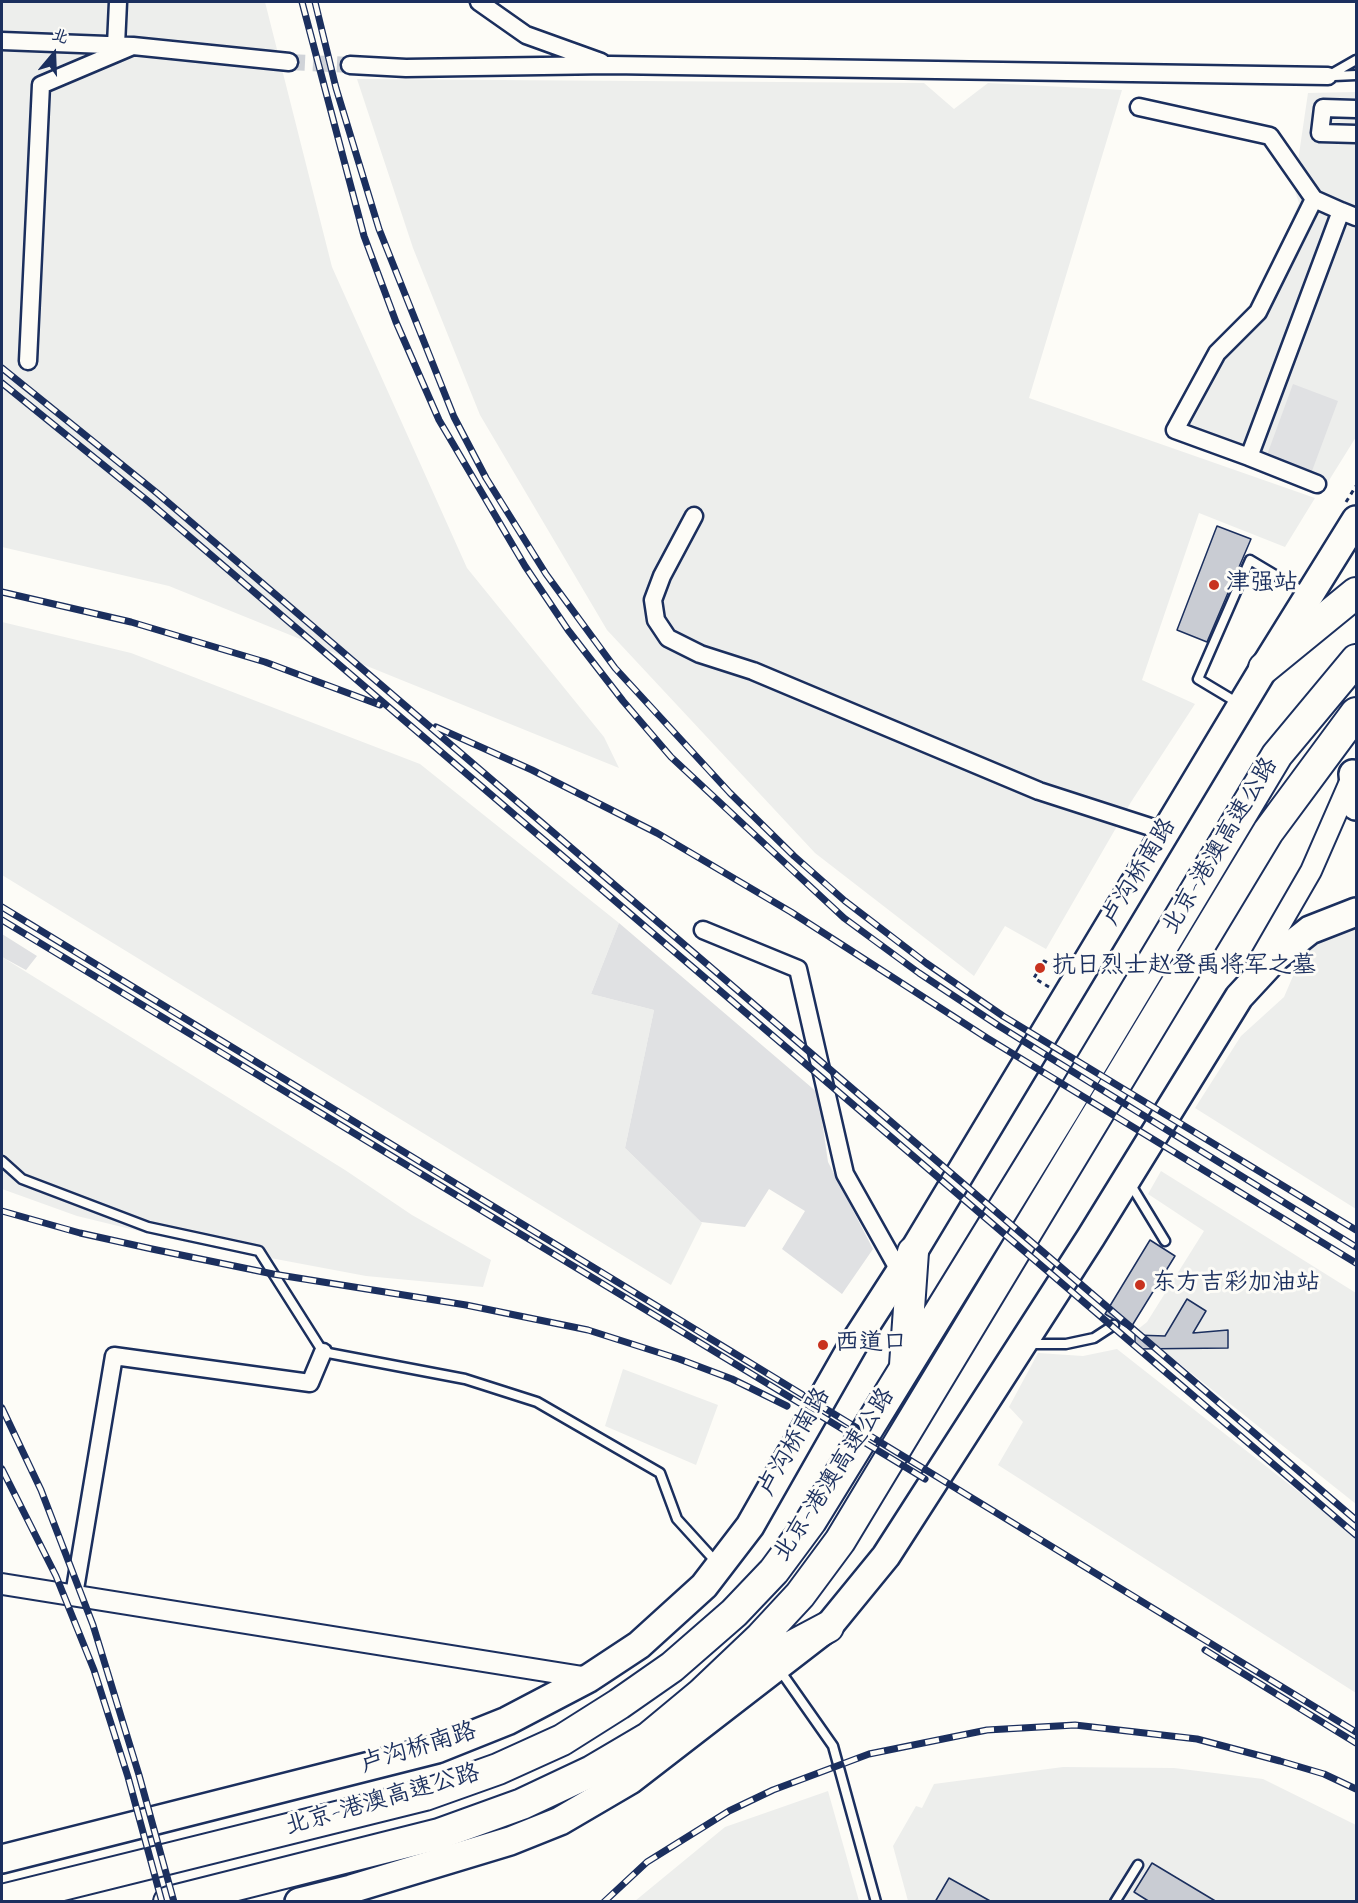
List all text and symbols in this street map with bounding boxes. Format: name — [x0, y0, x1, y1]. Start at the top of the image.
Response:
text: 北 — [48, 23, 71, 51]
north arrow — [24, 24, 84, 84]
place label: 津强站 — [1226, 571, 1298, 599]
marker: 津强站 — [1207, 578, 1221, 592]
street label: 北京-港澳高速公路 — [1158, 753, 1286, 941]
street label: 卢沟桥南路 — [1098, 814, 1184, 932]
place label: 抗日烈士赵登禹将军之墓 — [1052, 954, 1316, 982]
marker: 抗日烈士赵登禹将军之墓 — [1033, 961, 1047, 975]
place label: 东方吉彩加油站 — [1152, 1271, 1320, 1299]
marker: 东方吉彩加油站 — [1133, 1278, 1147, 1292]
place label: 西道口 — [835, 1331, 907, 1359]
marker: 西道口 — [816, 1338, 830, 1352]
street label: 卢沟桥南路 — [754, 1384, 838, 1502]
street label: 北京-港澳高速公路 — [769, 1384, 903, 1568]
street label: 卢沟桥南路 — [357, 1719, 481, 1781]
street label: 北京-港澳高速公路 — [282, 1760, 484, 1844]

